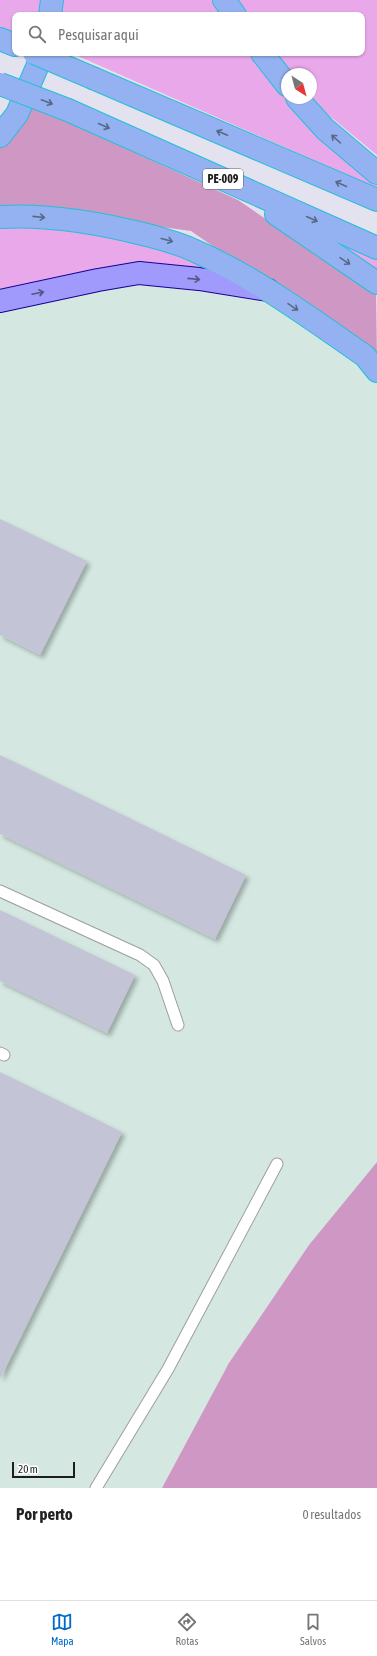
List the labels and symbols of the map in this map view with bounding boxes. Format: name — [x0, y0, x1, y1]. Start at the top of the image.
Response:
north arrow — [281, 68, 317, 104]
one-way arrow — [41, 99, 53, 107]
one-way arrow — [97, 123, 109, 130]
one-way arrow — [216, 128, 228, 136]
one-way arrow — [332, 135, 342, 144]
road number: PE-009 — [203, 169, 243, 189]
one-way arrow — [336, 180, 348, 187]
one-way arrow — [32, 213, 45, 220]
one-way arrow — [306, 216, 318, 223]
one-way arrow — [160, 237, 173, 244]
one-way arrow — [340, 257, 351, 265]
one-way arrow — [187, 275, 200, 283]
one-way arrow — [31, 288, 44, 296]
one-way arrow — [288, 303, 299, 311]
scale bar — [12, 1460, 75, 1479]

